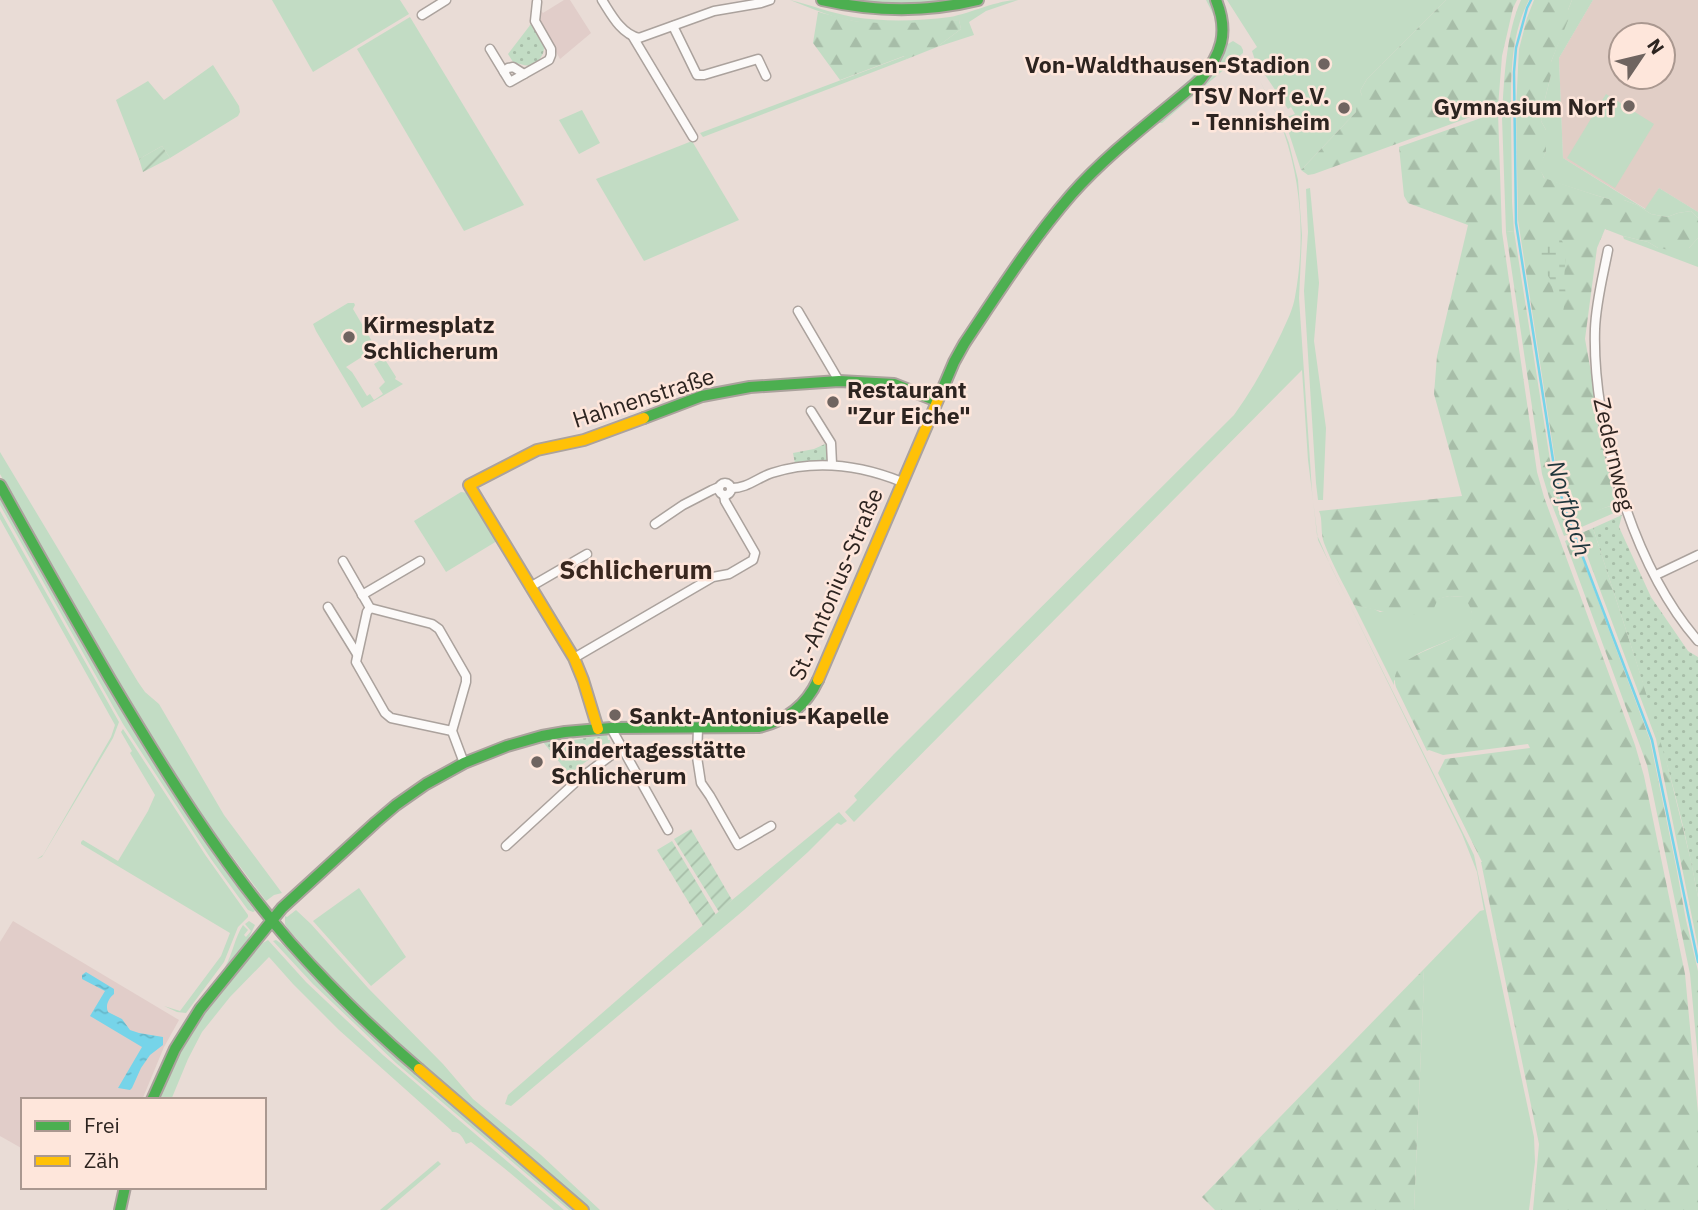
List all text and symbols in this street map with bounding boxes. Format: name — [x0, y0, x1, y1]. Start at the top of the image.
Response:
north arrow — [1607, 21, 1677, 91]
text: N — [1642, 34, 1670, 59]
place label: Von-Waldthausen-Stadion — [1025, 49, 1310, 79]
marker: Von-Waldthausen-Stadion — [1316, 56, 1332, 72]
place label: TSV Norf e.V. - Tennisheim — [1191, 80, 1330, 136]
place label: Gymnasium Norf — [1434, 91, 1615, 121]
marker: Gymnasium Norf — [1621, 98, 1637, 114]
marker: TSV Norf e.V. - Tennisheim — [1336, 100, 1352, 116]
place label: Kirmesplatz Schlicherum — [363, 309, 499, 365]
marker: Kirmesplatz Schlicherum — [341, 329, 357, 345]
street label: Hahnenstraße — [568, 360, 718, 434]
place label: Restaurant "Zur Eiche" — [847, 374, 971, 430]
marker: Restaurant "Zur Eiche" — [825, 394, 841, 410]
street label: Zedernweg — [1587, 394, 1643, 514]
water label: Norfbach — [1540, 456, 1600, 560]
street label: St.-Antonius-Straße — [781, 483, 889, 685]
district label: Schlicherum — [559, 552, 713, 586]
place label: Sankt-Antonius-Kapelle — [629, 700, 889, 730]
marker: Sankt-Antonius-Kapelle — [607, 707, 623, 723]
place label: Kindertagesstätte Schlicherum — [551, 734, 746, 790]
marker: Kindertagesstätte Schlicherum — [529, 754, 545, 770]
legend — [21, 1098, 266, 1189]
text: Frei — [84, 1111, 120, 1139]
text: Zäh — [84, 1146, 119, 1174]

